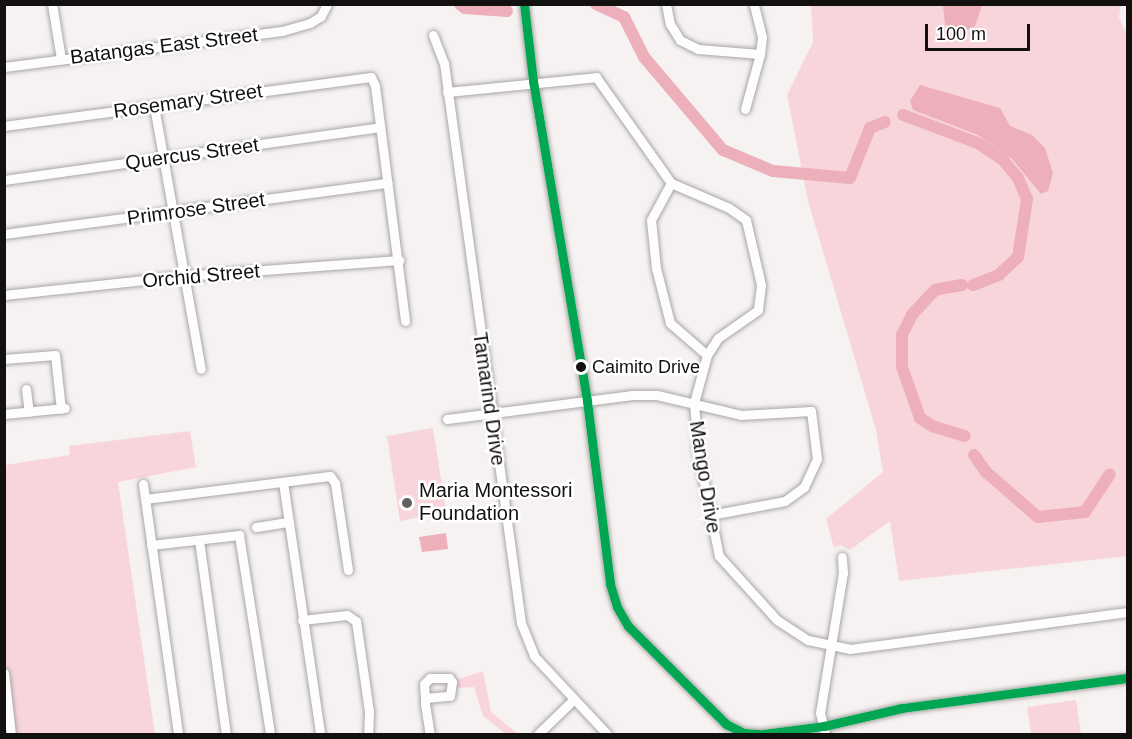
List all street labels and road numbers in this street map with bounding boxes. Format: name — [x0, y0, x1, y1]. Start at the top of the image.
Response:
street label: Batangas East Street — [69, 23, 259, 69]
street label: Rosemary Street — [112, 79, 264, 123]
street label: Quercus Street — [124, 133, 260, 175]
street label: Primrose Street — [126, 187, 266, 231]
street label: Orchid Street — [141, 259, 261, 293]
street label: Tamarind Drive — [468, 331, 510, 467]
street label: Mango Drive — [684, 419, 726, 535]

